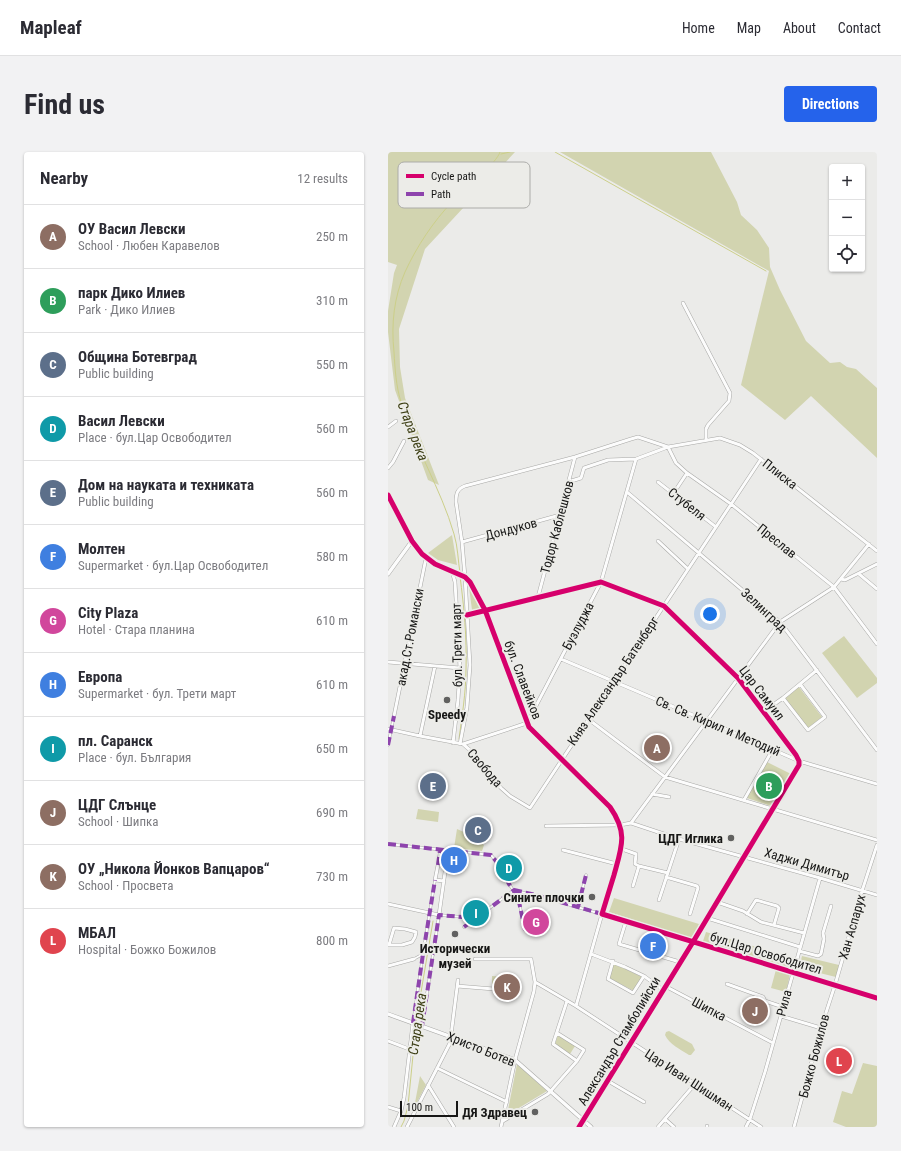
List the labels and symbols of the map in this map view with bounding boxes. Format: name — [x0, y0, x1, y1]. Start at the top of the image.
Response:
legend — [398, 162, 530, 208]
text: Cycle path — [431, 170, 476, 183]
text: Path — [431, 188, 451, 201]
water label: Стара река — [394, 399, 432, 463]
street label: Плиска — [760, 456, 800, 492]
street label: Тодор Каблешков — [537, 479, 577, 575]
street label: Стубеля — [665, 485, 709, 523]
street label: Дондуков — [483, 515, 539, 543]
street label: Преслав — [754, 521, 800, 561]
street label: Зелинград — [738, 585, 790, 635]
street label: акад.Ст.Романски — [393, 587, 427, 687]
street label: Бузлуджа — [559, 600, 597, 652]
street label: бул. Трети март — [449, 602, 465, 687]
your location — [700, 604, 720, 624]
street label: Княз Александър Батенберг — [564, 614, 662, 748]
street label: бул. Славейков — [501, 638, 545, 722]
street label: Цар Самуил — [736, 663, 788, 723]
street label: Св. Св. Кирил и Методий — [653, 693, 783, 759]
marker: Speedy — [442, 695, 452, 705]
place label: Speedy — [428, 707, 466, 722]
pin: A — [644, 733, 670, 763]
street label: Свобода — [464, 746, 506, 790]
pin: E — [420, 771, 446, 801]
pin: B — [756, 771, 782, 801]
pin: C — [465, 815, 491, 845]
place label: ЦДГ Иглика — [658, 831, 723, 846]
marker: ЦДГ Иглика — [726, 833, 736, 843]
pin: H — [441, 845, 467, 875]
street label: Хаджи Димитър — [763, 845, 851, 883]
pin: D — [496, 853, 522, 883]
place label: Сините плочки — [504, 890, 584, 905]
marker: Сините плочки — [587, 892, 597, 902]
street label: Хан Аспарух — [836, 893, 868, 961]
pin: I — [463, 898, 489, 928]
pin: G — [523, 907, 549, 937]
marker: Исторически музей — [450, 929, 460, 939]
street label: бул.Цар Освободител — [708, 929, 824, 977]
pin: F — [640, 931, 666, 961]
place label: Исторически музей — [420, 941, 490, 971]
pin: K — [494, 972, 520, 1002]
street label: Александър Стамболийски — [575, 974, 663, 1108]
street label: Рила — [773, 988, 795, 1018]
water label: Стара река — [405, 992, 429, 1056]
street label: Шипка — [689, 994, 729, 1024]
pin: J — [742, 996, 768, 1026]
street label: Божко Божилов — [796, 1012, 832, 1100]
street label: Христо Ботев — [445, 1029, 517, 1069]
street label: Цар Иван Шишман — [642, 1046, 736, 1114]
pin: L — [826, 1046, 852, 1076]
scale bar — [400, 1099, 458, 1118]
place label: ДЯ Здравец — [462, 1105, 527, 1120]
marker: ДЯ Здравец — [530, 1107, 540, 1117]

